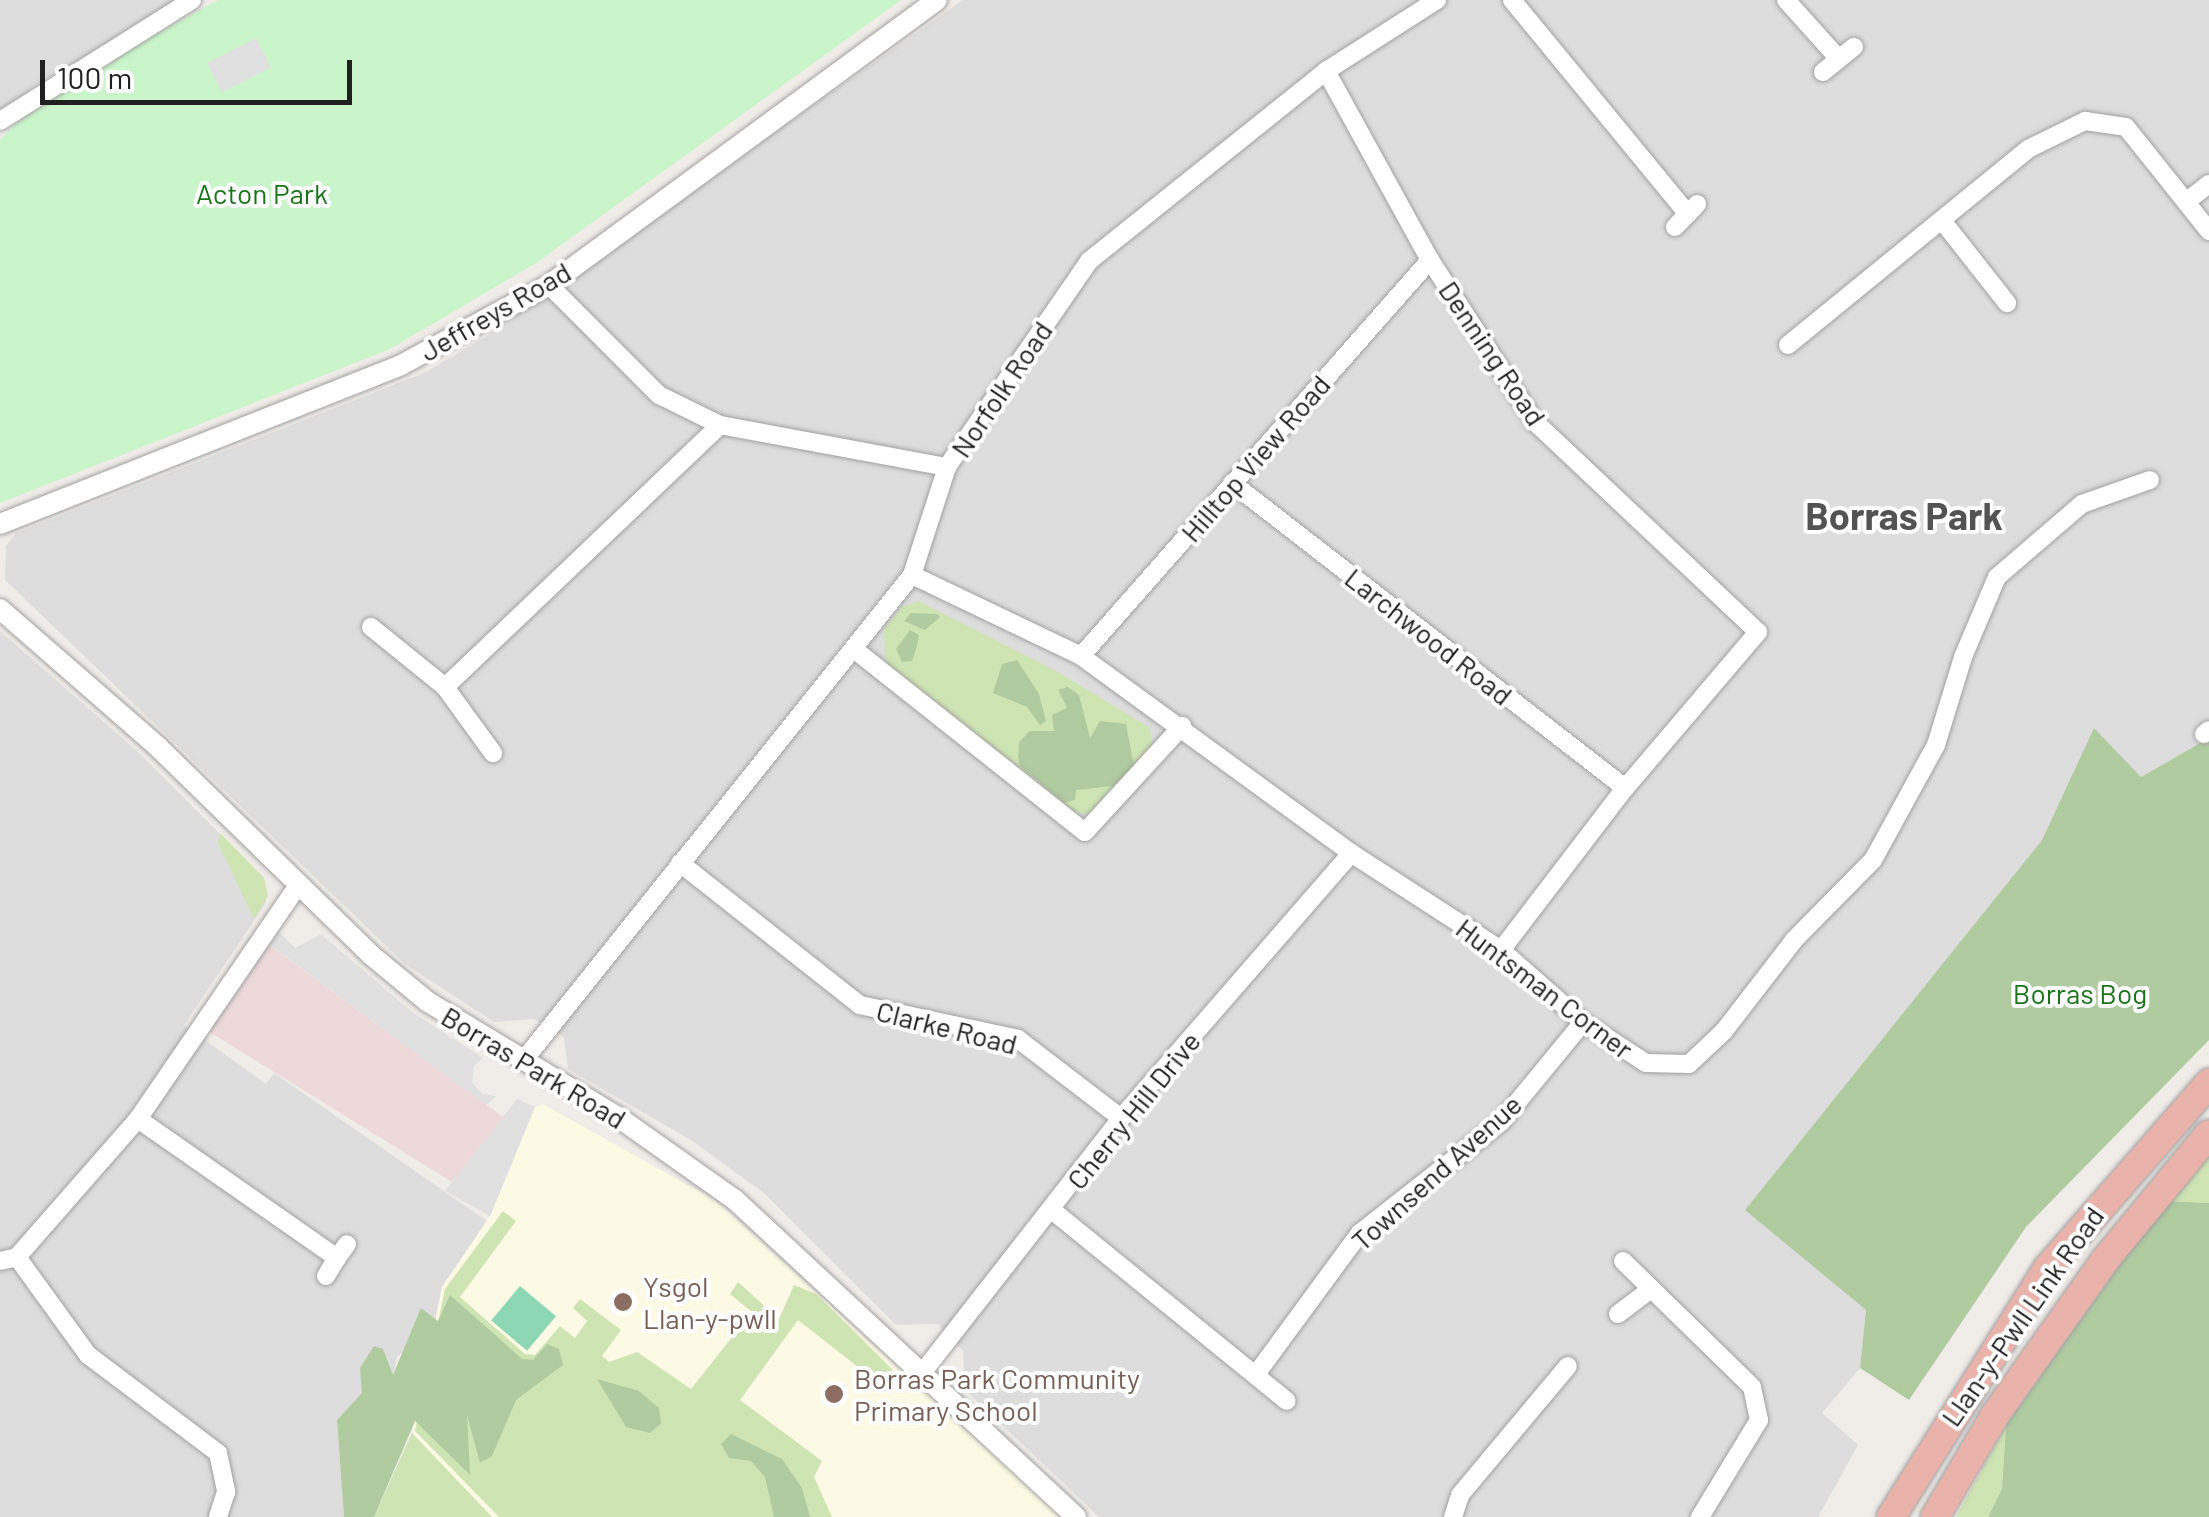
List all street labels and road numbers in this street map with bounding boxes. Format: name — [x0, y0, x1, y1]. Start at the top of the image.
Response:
street label: Jeffreys Road — [414, 254, 576, 368]
street label: Denning Road — [1432, 274, 1554, 432]
street label: Norfolk Road — [943, 315, 1059, 463]
street label: Hilltop View Road — [1173, 368, 1337, 548]
street label: Larchwood Road — [1339, 560, 1519, 712]
street label: Huntsman Corner — [1450, 911, 1640, 1065]
street label: Clarke Road — [873, 993, 1021, 1061]
street label: Borras Park Road — [436, 999, 632, 1135]
street label: Cherry Hill Drive — [1059, 1025, 1207, 1195]
street label: Townsend Avenue — [1344, 1087, 1528, 1257]
street label: Llan-y-Pwll Link Road — [1934, 1200, 2110, 1432]

